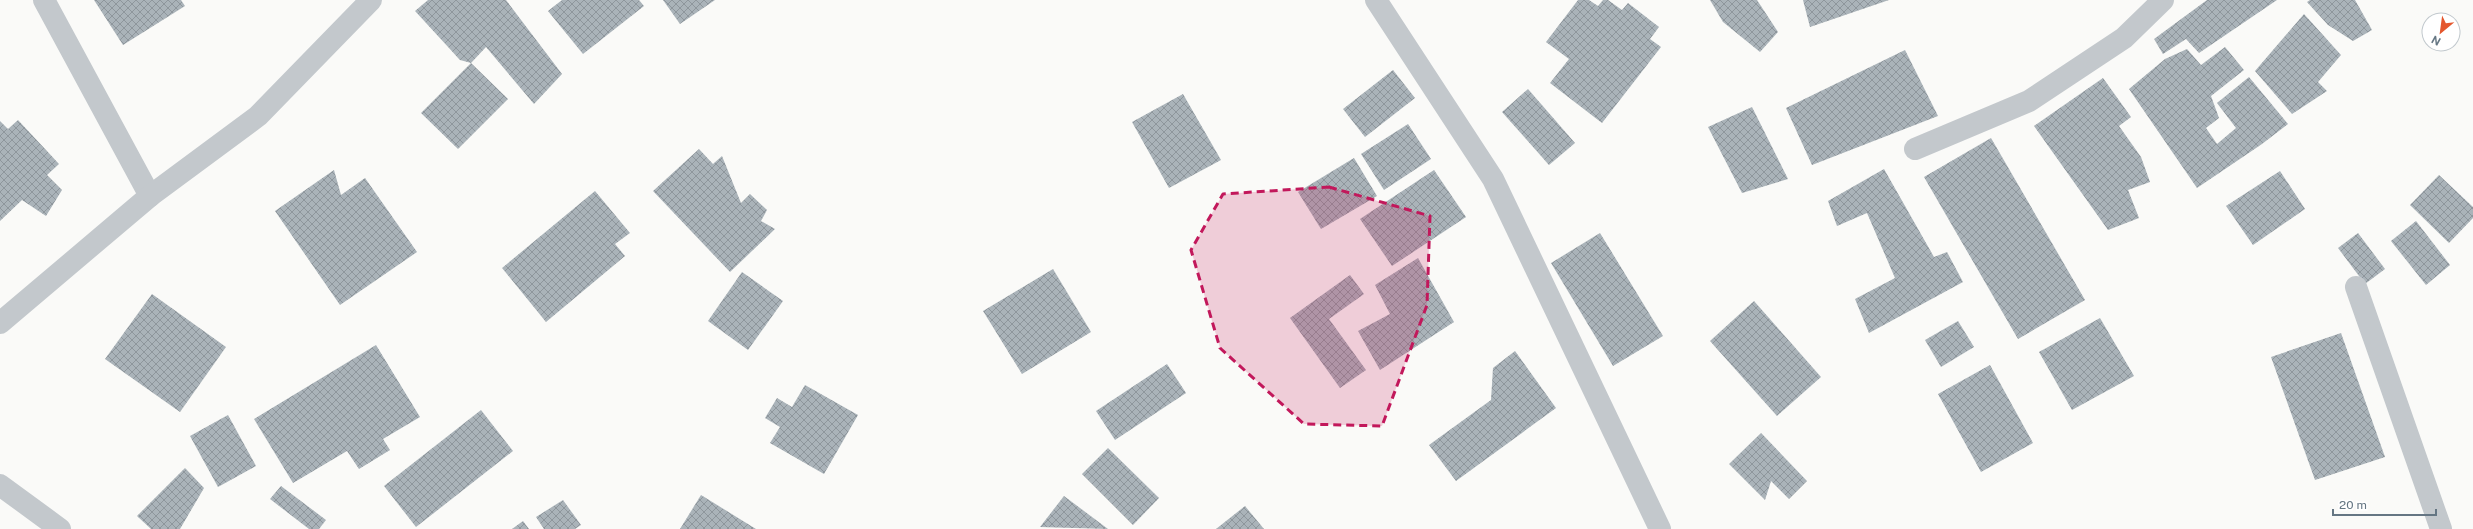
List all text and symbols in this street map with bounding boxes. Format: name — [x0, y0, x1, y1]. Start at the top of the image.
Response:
north arrow — [2421, 12, 2461, 52]
text: N — [2429, 33, 2443, 48]
scale bar — [2333, 491, 2436, 517]
text: 20 m — [2339, 498, 2367, 512]

